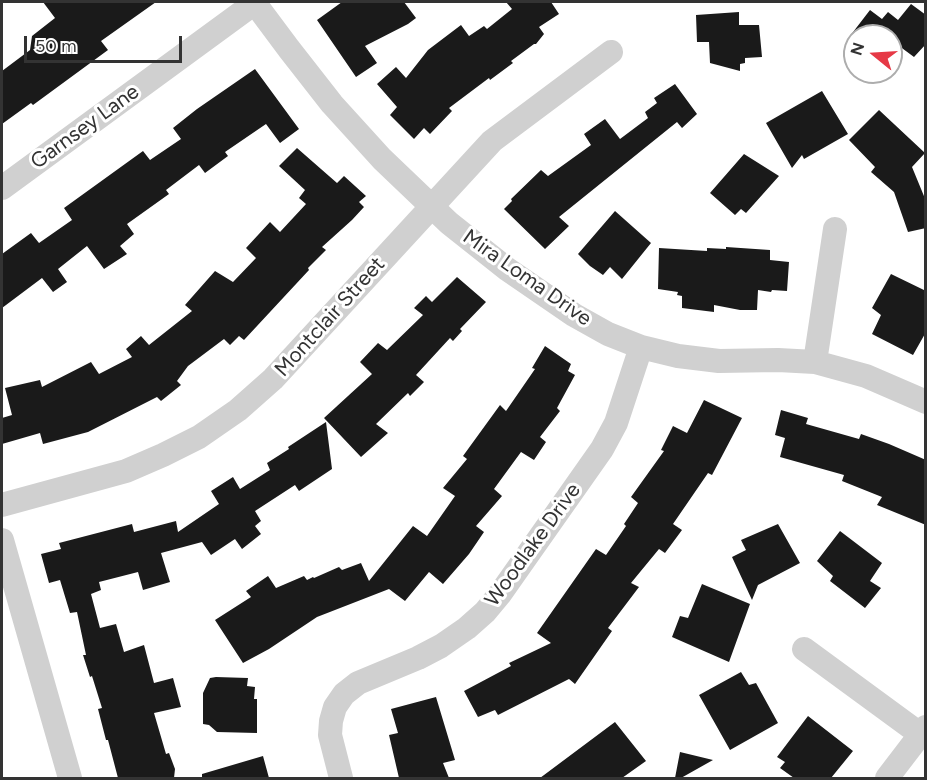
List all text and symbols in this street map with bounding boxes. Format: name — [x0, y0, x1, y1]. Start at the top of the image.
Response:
scale bar — [27, 24, 184, 62]
north arrow — [843, 24, 903, 84]
text: 50 m — [35, 35, 77, 57]
text: N — [846, 40, 868, 58]
street label: Garnsey Lane — [26, 79, 144, 175]
street label: Mira Loma Drive — [458, 224, 596, 332]
street label: Montclair Street — [270, 252, 390, 382]
street label: Woodlake Drive — [480, 478, 586, 612]

